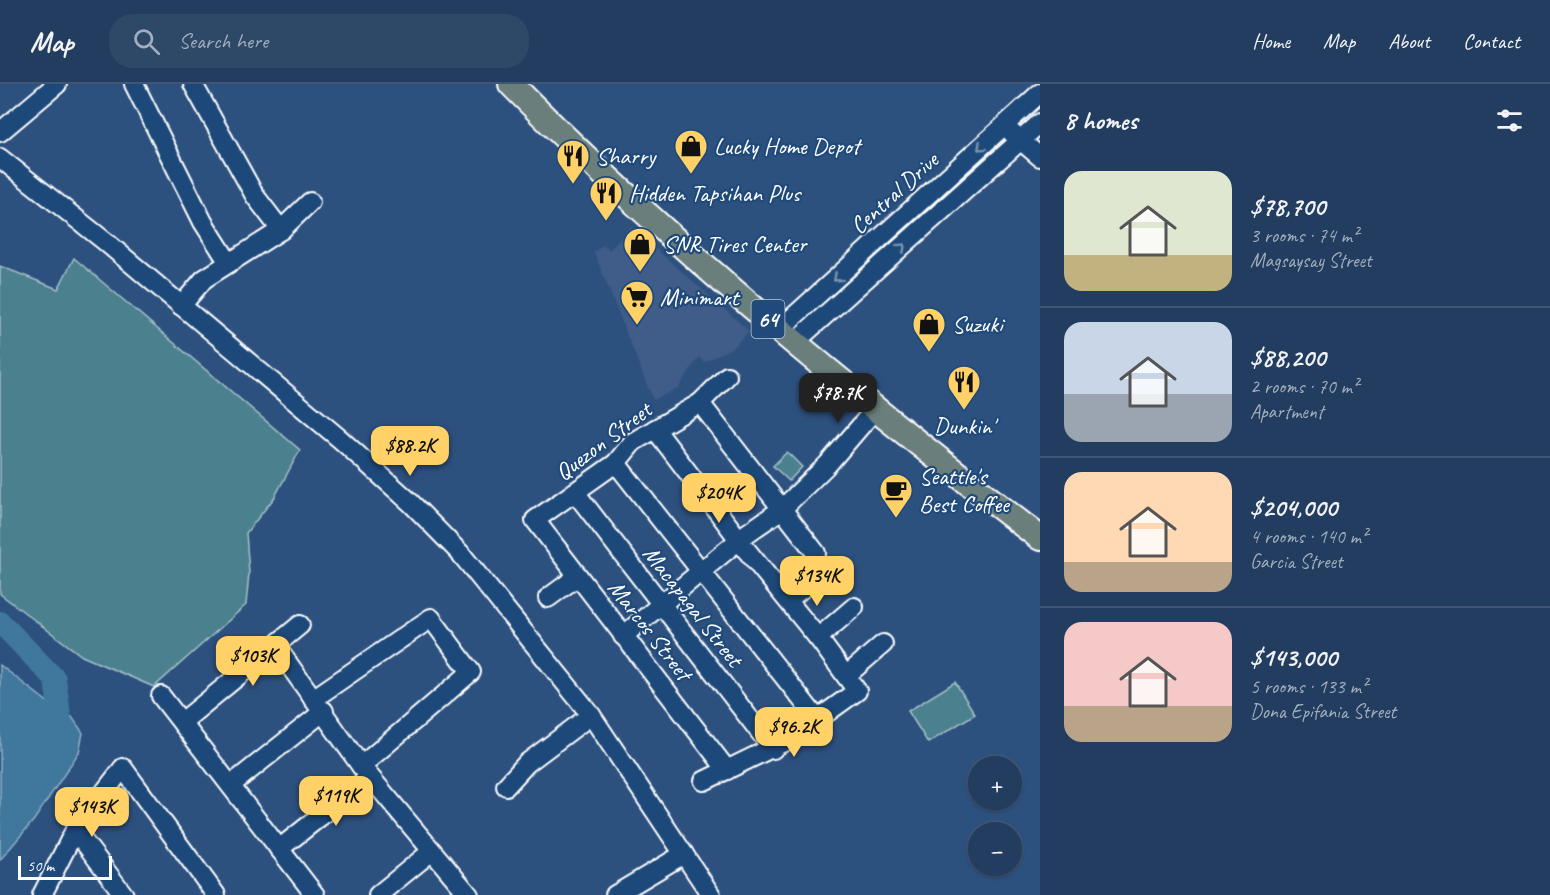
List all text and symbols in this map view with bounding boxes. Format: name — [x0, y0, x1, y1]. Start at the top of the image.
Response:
search box — [109, 14, 529, 68]
text: Map — [30, 24, 73, 59]
icon: search — [130, 25, 163, 58]
text: Search here — [178, 27, 268, 55]
text: Home — [1252, 28, 1290, 54]
text: Map — [1323, 28, 1355, 54]
text: About — [1388, 28, 1430, 54]
text: Contact — [1463, 28, 1520, 54]
text: 8 homes — [1064, 104, 1137, 137]
icon: filters — [1493, 104, 1526, 137]
shop icon: Lucky Home Depot — [673, 128, 709, 175]
place label: Lucky Home Depot — [714, 131, 863, 161]
restaurant icon: Sharry — [555, 138, 591, 185]
one-way arrow — [977, 139, 988, 150]
place label: Sharry — [596, 141, 657, 171]
street label: Central Drive — [844, 144, 946, 241]
restaurant icon: Hidden Tapsihan Plus — [588, 175, 624, 222]
place label: Hidden Tapsihan Plus — [629, 178, 802, 208]
text: $78,700 — [1250, 190, 1325, 223]
icon: home — [1112, 195, 1184, 267]
text: 3 rooms · 74 m² — [1250, 223, 1358, 248]
shop icon: SNR Tires Center — [622, 226, 658, 273]
place label: SNR Tires Center — [663, 229, 809, 259]
one-way arrow — [895, 243, 905, 254]
text: Magsaysay Street — [1250, 248, 1372, 273]
one-way arrow — [833, 271, 844, 282]
supermarket icon: Minimart — [619, 279, 655, 326]
place label: Minimart — [660, 282, 740, 312]
road number: 64 — [752, 300, 784, 338]
shop icon: Suzuki — [911, 306, 947, 353]
place label: Suzuki — [952, 309, 1006, 339]
text: $88,200 — [1250, 341, 1325, 374]
icon: home — [1112, 346, 1184, 418]
restaurant icon: Dunkin' — [946, 364, 982, 411]
pin: $78.7K — [789, 373, 887, 424]
text: 2 rooms · 70 m² — [1250, 374, 1358, 399]
text: $78.7K — [813, 380, 863, 405]
street label: Quezon Street — [549, 394, 659, 487]
text: Apartment — [1250, 399, 1323, 424]
place label: Dunkin' — [934, 411, 998, 441]
pin: $88.2K — [361, 426, 459, 477]
text: $88.2K — [385, 433, 435, 458]
place label: Seattle's Best Coffee — [919, 461, 1011, 519]
cafe icon: Seattle's Best Coffee — [878, 472, 914, 519]
pin: $204K — [677, 473, 761, 524]
text: $204K — [696, 480, 742, 505]
text: $204,000 — [1250, 491, 1337, 524]
icon: home — [1112, 496, 1184, 568]
text: 4 rooms · 140 m² — [1250, 524, 1367, 549]
street label: Macapagal Street — [636, 539, 751, 674]
text: Garcia Street — [1250, 549, 1343, 574]
pin: $134K — [775, 556, 859, 607]
text: $134K — [794, 563, 840, 588]
street label: Marcos Street — [601, 574, 701, 689]
pin: $103K — [211, 636, 295, 687]
text: $143,000 — [1250, 641, 1337, 674]
text: $103K — [230, 643, 276, 668]
icon: home — [1112, 646, 1184, 718]
text: 5 rooms · 133 m² — [1250, 674, 1367, 699]
text: Dona Epifania Street — [1250, 699, 1396, 724]
pin: $96.2K — [745, 707, 843, 758]
text: $96.2K — [769, 714, 819, 739]
map controls — [968, 756, 1022, 876]
button: + — [968, 756, 1022, 810]
pin: $119K — [294, 776, 378, 827]
text: $119K — [313, 783, 359, 808]
pin: $143K — [50, 787, 134, 838]
text: $143K — [69, 794, 115, 819]
button: − — [968, 822, 1022, 876]
scale bar — [18, 853, 112, 880]
text: 50 m — [27, 856, 54, 876]

